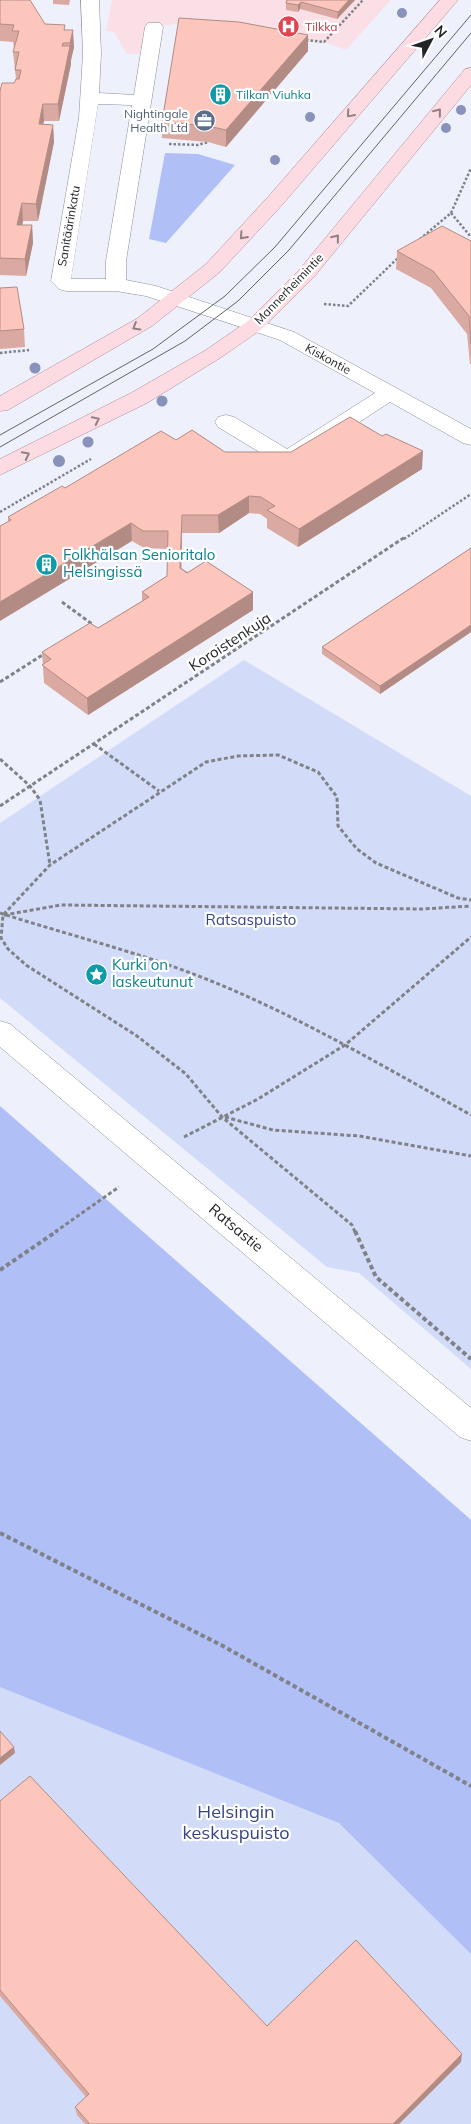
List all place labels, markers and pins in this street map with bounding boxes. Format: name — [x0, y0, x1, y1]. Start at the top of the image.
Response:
hospital icon: Tilkka — [277, 15, 301, 39]
place label: Tilkka — [305, 19, 337, 34]
building icon: Tilkan Viuhka — [208, 83, 232, 107]
place label: Tilkan Viuhka — [236, 87, 311, 102]
place label: Nightingale Health Ltd — [124, 106, 188, 135]
office icon: Nightingale Health Ltd — [192, 109, 216, 133]
place label: Folkhälsan Senioritalo Helsingissä — [63, 545, 215, 581]
building icon: Folkhälsan Senioritalo Helsingissä — [35, 552, 59, 576]
place label: Kurki on laskeutunut — [112, 955, 193, 991]
place icon: Kurki on laskeutunut — [84, 962, 108, 986]

